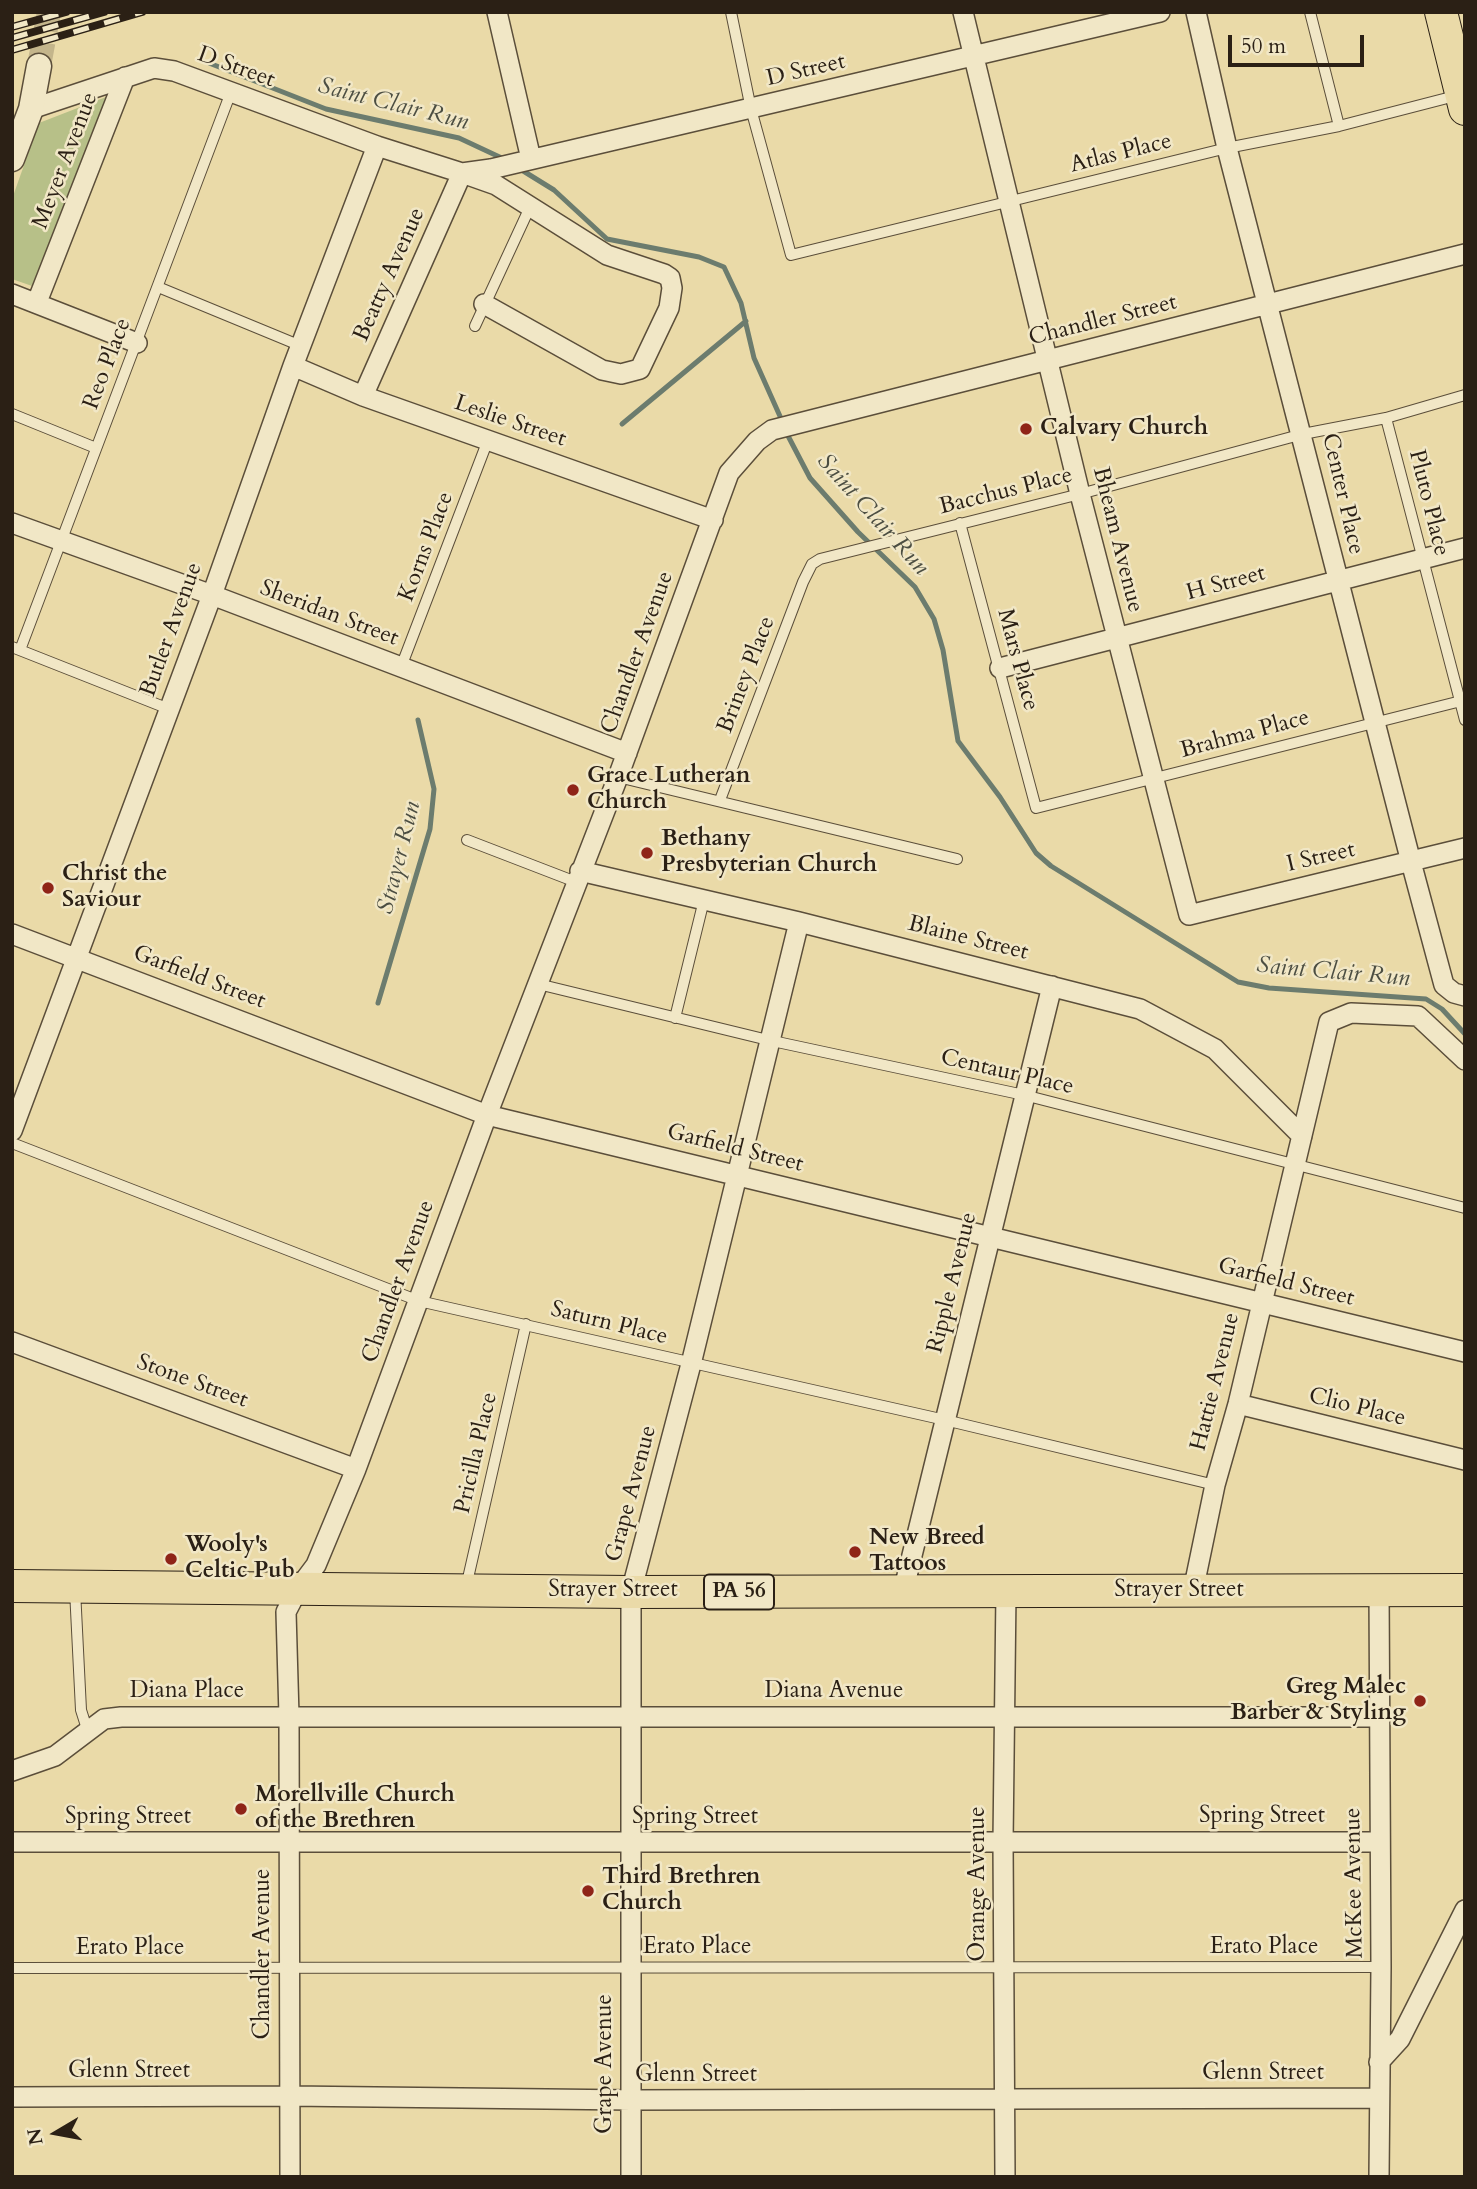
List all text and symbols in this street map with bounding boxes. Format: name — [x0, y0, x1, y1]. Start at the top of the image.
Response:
scale bar — [1232, 21, 1368, 65]
text: 50 m — [1241, 32, 1286, 61]
street label: D Street — [194, 41, 278, 95]
street label: D Street — [764, 49, 848, 93]
water label: Saint Clair Run — [315, 72, 471, 138]
street label: Meyer Avenue — [27, 89, 105, 233]
street label: Atlas Place — [1067, 128, 1175, 180]
street label: Beatty Avenue — [348, 204, 432, 346]
street label: Chandler Street — [1026, 289, 1180, 353]
street label: Reo Place — [78, 315, 138, 413]
street label: Leslie Street — [451, 390, 569, 454]
place label: Calvary Church — [1040, 415, 1208, 443]
marker: Calvary Church — [1018, 421, 1034, 437]
street label: Center Place — [1315, 431, 1369, 557]
street label: Pluto Place — [1402, 447, 1454, 559]
water label: Saint Clair Run — [810, 448, 934, 582]
street label: Bacchus Place — [937, 462, 1075, 522]
street label: Bheam Avenue — [1086, 464, 1148, 616]
street label: Korns Place — [393, 488, 461, 606]
street label: Butler Avenue — [135, 559, 209, 701]
street label: H Street — [1183, 560, 1269, 608]
street label: Chandler Avenue — [596, 568, 680, 738]
street label: Sheridan Street — [256, 575, 402, 653]
street label: Mars Place — [990, 606, 1044, 714]
street label: Briney Place — [712, 613, 782, 737]
street label: Brahma Place — [1177, 705, 1313, 765]
place label: Grace Lutheran Church — [587, 763, 751, 817]
marker: Grace Lutheran Church — [565, 782, 581, 798]
water label: Strayer Run — [372, 799, 428, 917]
place label: Bethany Presbyterian Church — [661, 826, 877, 880]
street label: I Street — [1284, 837, 1358, 879]
marker: Bethany Presbyterian Church — [639, 845, 655, 861]
place label: Christ the Saviour — [62, 861, 167, 915]
marker: Christ the Saviour — [40, 880, 56, 896]
street label: Blaine Street — [905, 911, 1031, 967]
street label: Garfield Street — [129, 940, 269, 1016]
water label: Saint Clair Run — [1255, 952, 1411, 994]
street label: Centaur Place — [938, 1044, 1076, 1102]
street label: Garfield Street — [664, 1119, 806, 1179]
street label: Chandler Avenue — [357, 1197, 441, 1367]
street label: Ripple Avenue — [922, 1210, 984, 1356]
street label: Garfield Street — [1215, 1253, 1357, 1313]
street label: Saturn Place — [548, 1296, 670, 1352]
street label: Hattie Avenue — [1186, 1310, 1246, 1454]
street label: Stone Street — [133, 1349, 251, 1415]
street label: Clio Place — [1306, 1383, 1408, 1433]
street label: Pricilla Place — [450, 1390, 504, 1516]
street label: Grape Avenue — [601, 1423, 663, 1565]
place label: New Breed Tattoos — [869, 1525, 985, 1579]
place label: Wooly's Celtic Pub — [185, 1532, 295, 1586]
marker: New Breed Tattoos — [847, 1544, 863, 1560]
marker: Wooly's Celtic Pub — [163, 1551, 179, 1567]
road number: PA 56 — [704, 1574, 774, 1610]
street label: Strayer Street — [548, 1577, 678, 1605]
street label: Strayer Street — [1114, 1577, 1244, 1605]
place label: Greg Malec Barber & Styling — [1230, 1674, 1406, 1728]
street label: Diana Place — [130, 1678, 244, 1706]
street label: Diana Avenue — [765, 1678, 903, 1706]
marker: Greg Malec Barber & Styling — [1412, 1693, 1428, 1709]
place label: Morellville Church of the Brethren — [255, 1782, 455, 1836]
marker: Morellville Church of the Brethren — [233, 1801, 249, 1817]
street label: Spring Street — [1199, 1803, 1325, 1831]
street label: Spring Street — [65, 1804, 191, 1832]
street label: Spring Street — [632, 1804, 758, 1832]
street label: Orange Avenue — [965, 1806, 993, 1962]
street label: McKee Avenue — [1340, 1807, 1370, 1959]
place label: Third Brethren Church — [602, 1864, 761, 1918]
street label: Chandler Avenue — [250, 1869, 278, 2039]
marker: Third Brethren Church — [580, 1883, 596, 1899]
street label: Erato Place — [643, 1934, 751, 1962]
street label: Erato Place — [1210, 1934, 1318, 1962]
street label: Erato Place — [76, 1935, 184, 1963]
street label: Grape Avenue — [592, 1994, 620, 2134]
street label: Glenn Street — [68, 2058, 190, 2086]
street label: Glenn Street — [1202, 2060, 1324, 2088]
street label: Glenn Street — [635, 2062, 757, 2090]
north arrow — [21, 2098, 91, 2168]
text: N — [21, 2126, 50, 2147]

